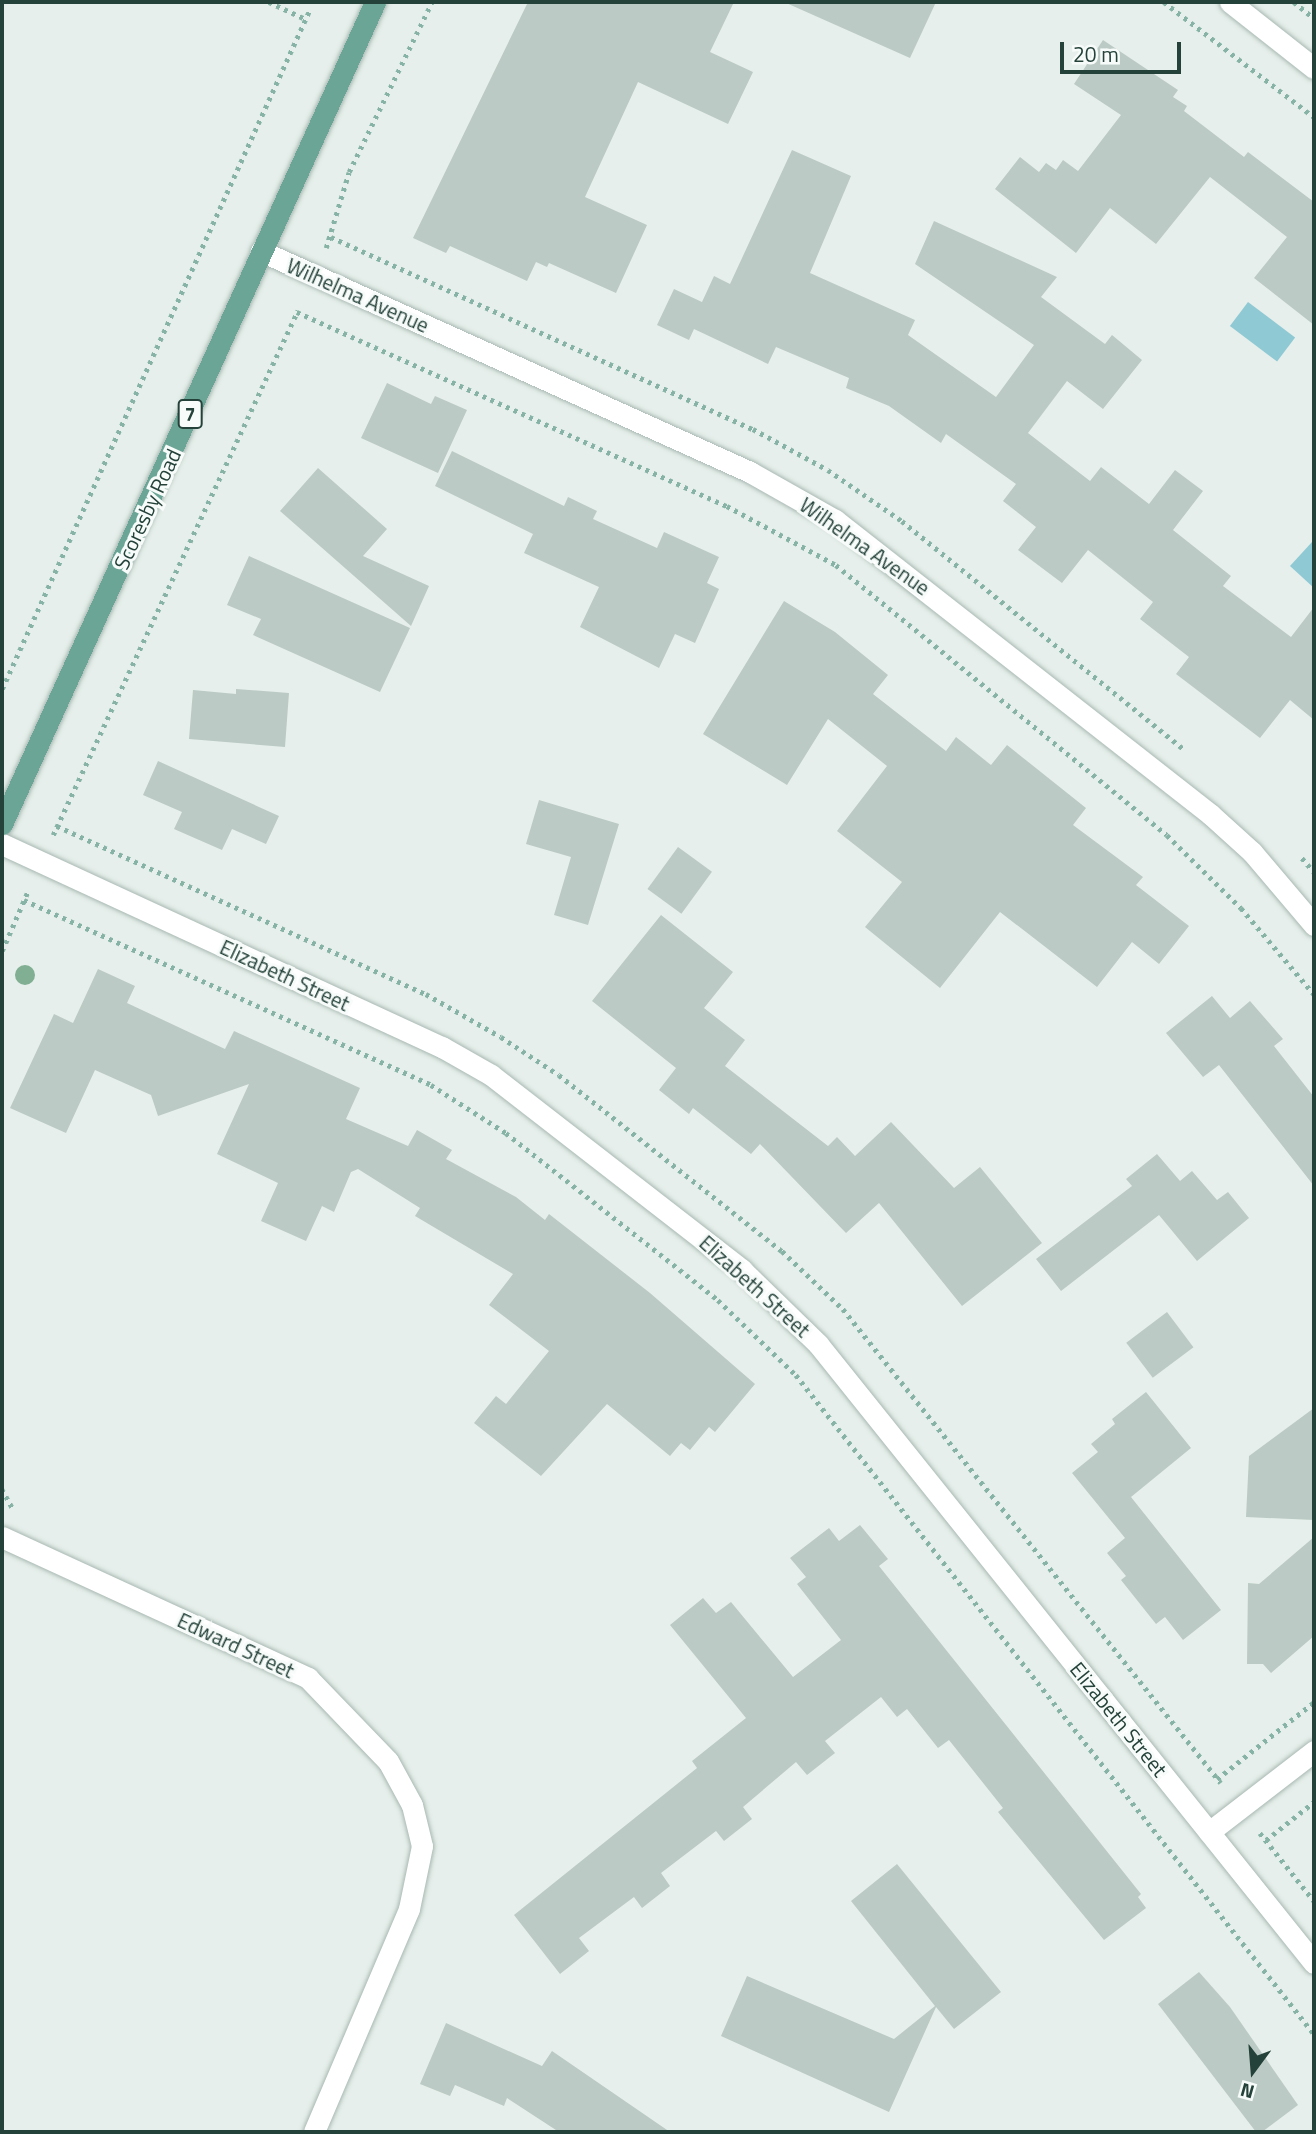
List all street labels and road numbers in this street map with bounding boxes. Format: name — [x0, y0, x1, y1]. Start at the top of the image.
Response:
street label: Wilhelma Avenue — [283, 252, 433, 338]
road number: 7 — [176, 398, 204, 430]
street label: Scoresby Road — [108, 445, 186, 573]
street label: Wilhelma Avenue — [795, 492, 935, 600]
street label: Elizabeth Street — [216, 934, 354, 1016]
street label: Elizabeth Street — [694, 1230, 816, 1342]
street label: Edward Street — [174, 1607, 298, 1683]
street label: Elizabeth Street — [1065, 1657, 1173, 1781]

